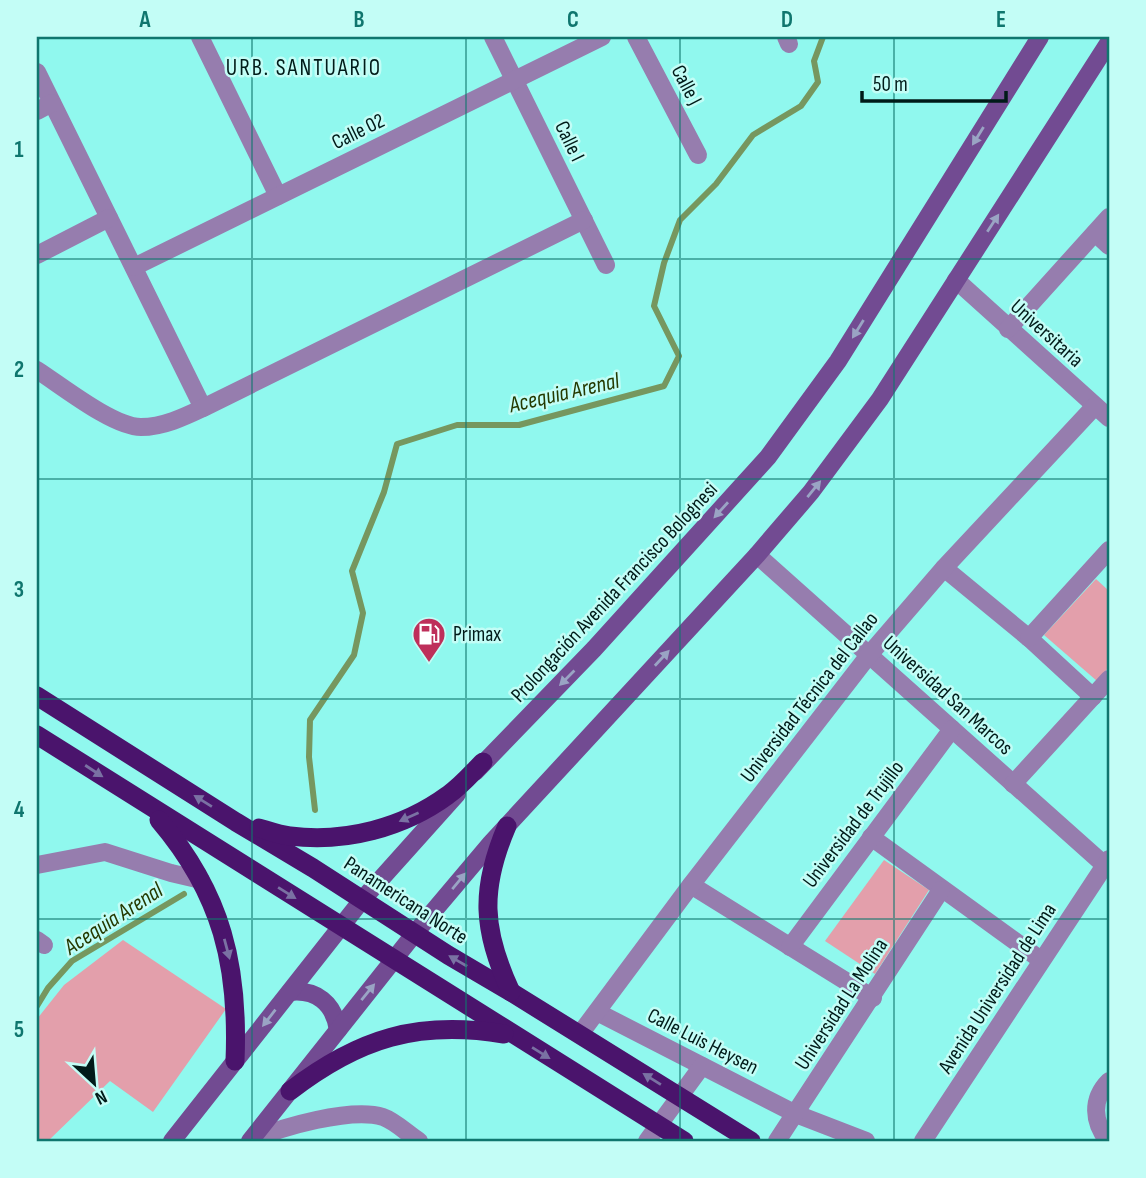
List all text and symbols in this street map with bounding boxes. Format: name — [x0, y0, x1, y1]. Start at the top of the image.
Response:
text: A — [139, 6, 152, 34]
text: B — [354, 6, 365, 34]
text: C — [567, 6, 579, 34]
text: D — [781, 6, 793, 34]
text: E — [996, 6, 1006, 34]
district label: URB. SANTUARIO — [226, 54, 382, 82]
scale bar — [862, 60, 1006, 104]
street label: Calle J — [666, 61, 707, 110]
text: 50 m — [873, 72, 908, 97]
street label: Calle 02 — [328, 108, 389, 155]
street label: Calle I — [549, 117, 590, 165]
one-way arrow — [972, 127, 985, 146]
text: 1 — [14, 136, 24, 164]
one-way arrow — [986, 214, 1000, 232]
street label: Universitaria — [1005, 294, 1088, 373]
one-way arrow — [851, 320, 864, 339]
text: 2 — [14, 356, 24, 384]
water label: Acequia Arenal — [506, 367, 623, 419]
street label: Prolongación Avenida Francisco Bolognesi — [506, 477, 723, 707]
one-way arrow — [806, 480, 821, 498]
one-way arrow — [713, 501, 729, 518]
text: 3 — [14, 576, 24, 604]
street label: Universidad Técnica del Callao — [735, 607, 884, 787]
fuel station icon: Primax — [410, 615, 448, 664]
place label: Primax — [453, 622, 501, 647]
street label: Universidad San Marcos — [878, 631, 1018, 760]
one-way arrow — [653, 650, 669, 667]
one-way arrow — [559, 670, 575, 686]
street label: Universidad de Trujillo — [798, 756, 909, 893]
one-way arrow — [85, 765, 104, 778]
one-way arrow — [193, 794, 213, 807]
text: 4 — [14, 796, 25, 824]
one-way arrow — [399, 812, 420, 823]
street label: Panamericana Norte — [339, 851, 472, 950]
one-way arrow — [451, 872, 466, 889]
water label: Acequia Arenal — [58, 876, 169, 962]
one-way arrow — [277, 886, 296, 899]
street label: Avenida Universidad de Lima — [933, 899, 1062, 1079]
street label: Universidad La Molina — [790, 934, 893, 1075]
one-way arrow — [222, 938, 233, 960]
one-way arrow — [448, 955, 467, 967]
one-way arrow — [360, 983, 375, 1000]
street label: Calle Luis Heysen — [643, 1003, 762, 1080]
one-way arrow — [261, 1009, 276, 1027]
text: 5 — [14, 1016, 24, 1044]
one-way arrow — [532, 1046, 551, 1059]
north arrow — [60, 1048, 130, 1118]
one-way arrow — [642, 1073, 661, 1086]
text: N — [91, 1084, 110, 1109]

